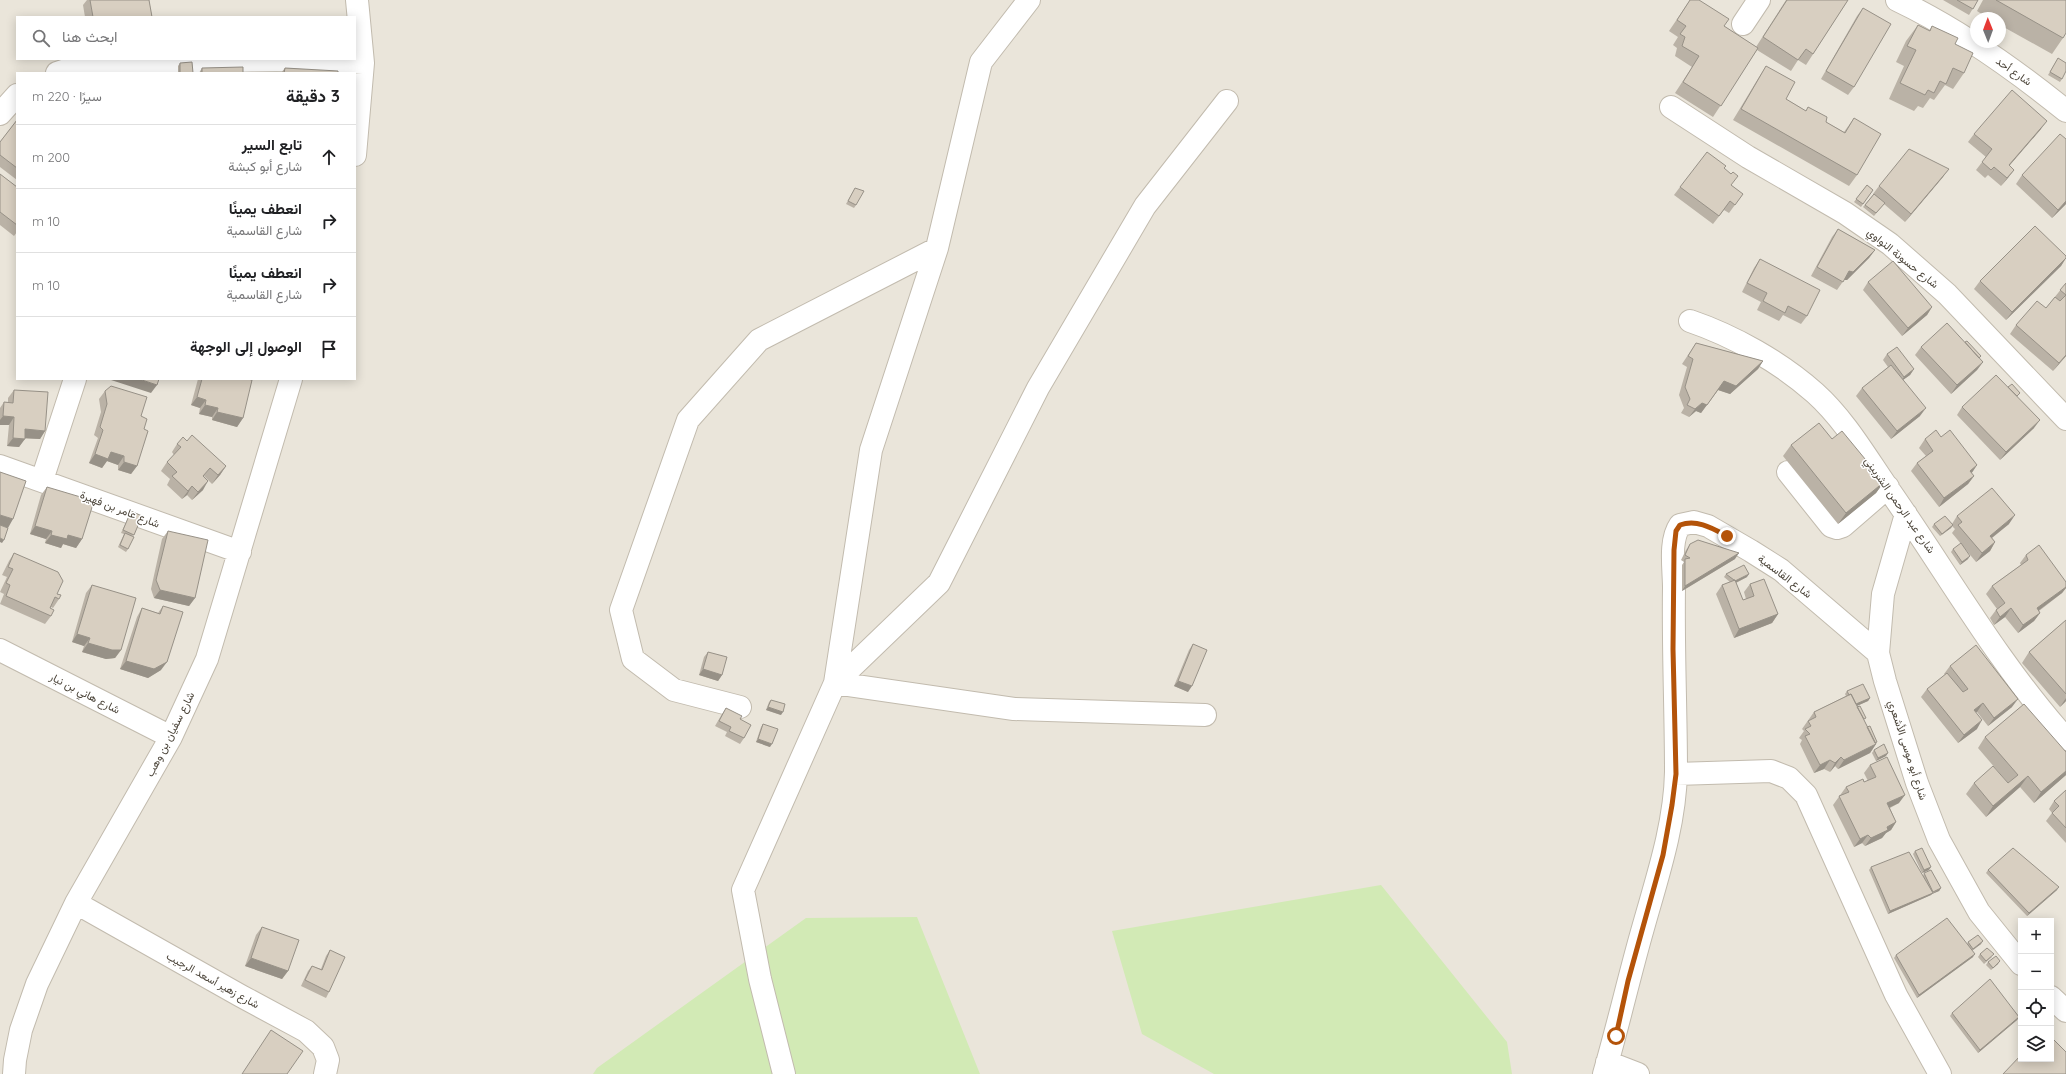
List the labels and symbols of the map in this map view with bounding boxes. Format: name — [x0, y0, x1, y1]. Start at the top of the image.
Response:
north arrow — [1970, 12, 2006, 48]
street label: شارع أحد — [1993, 54, 2035, 89]
street label: شارع حسونة النواوي — [1862, 225, 1942, 294]
street label: شارع عبد الرحمن الشربيني — [1859, 454, 1939, 558]
street label: شارع عامر بن فهيرة — [78, 487, 162, 532]
route end — [1718, 527, 1736, 545]
street label: شارع القاسمية — [1755, 551, 1815, 602]
street label: شارع هاني بن نيار — [45, 669, 123, 720]
street label: شارع سفيان بن وهب — [143, 689, 199, 779]
street label: شارع أبو موسى الأشعري — [1882, 698, 1931, 803]
street label: شارع زهير أسعد الرجيب — [163, 949, 262, 1012]
route start — [1607, 1027, 1625, 1045]

